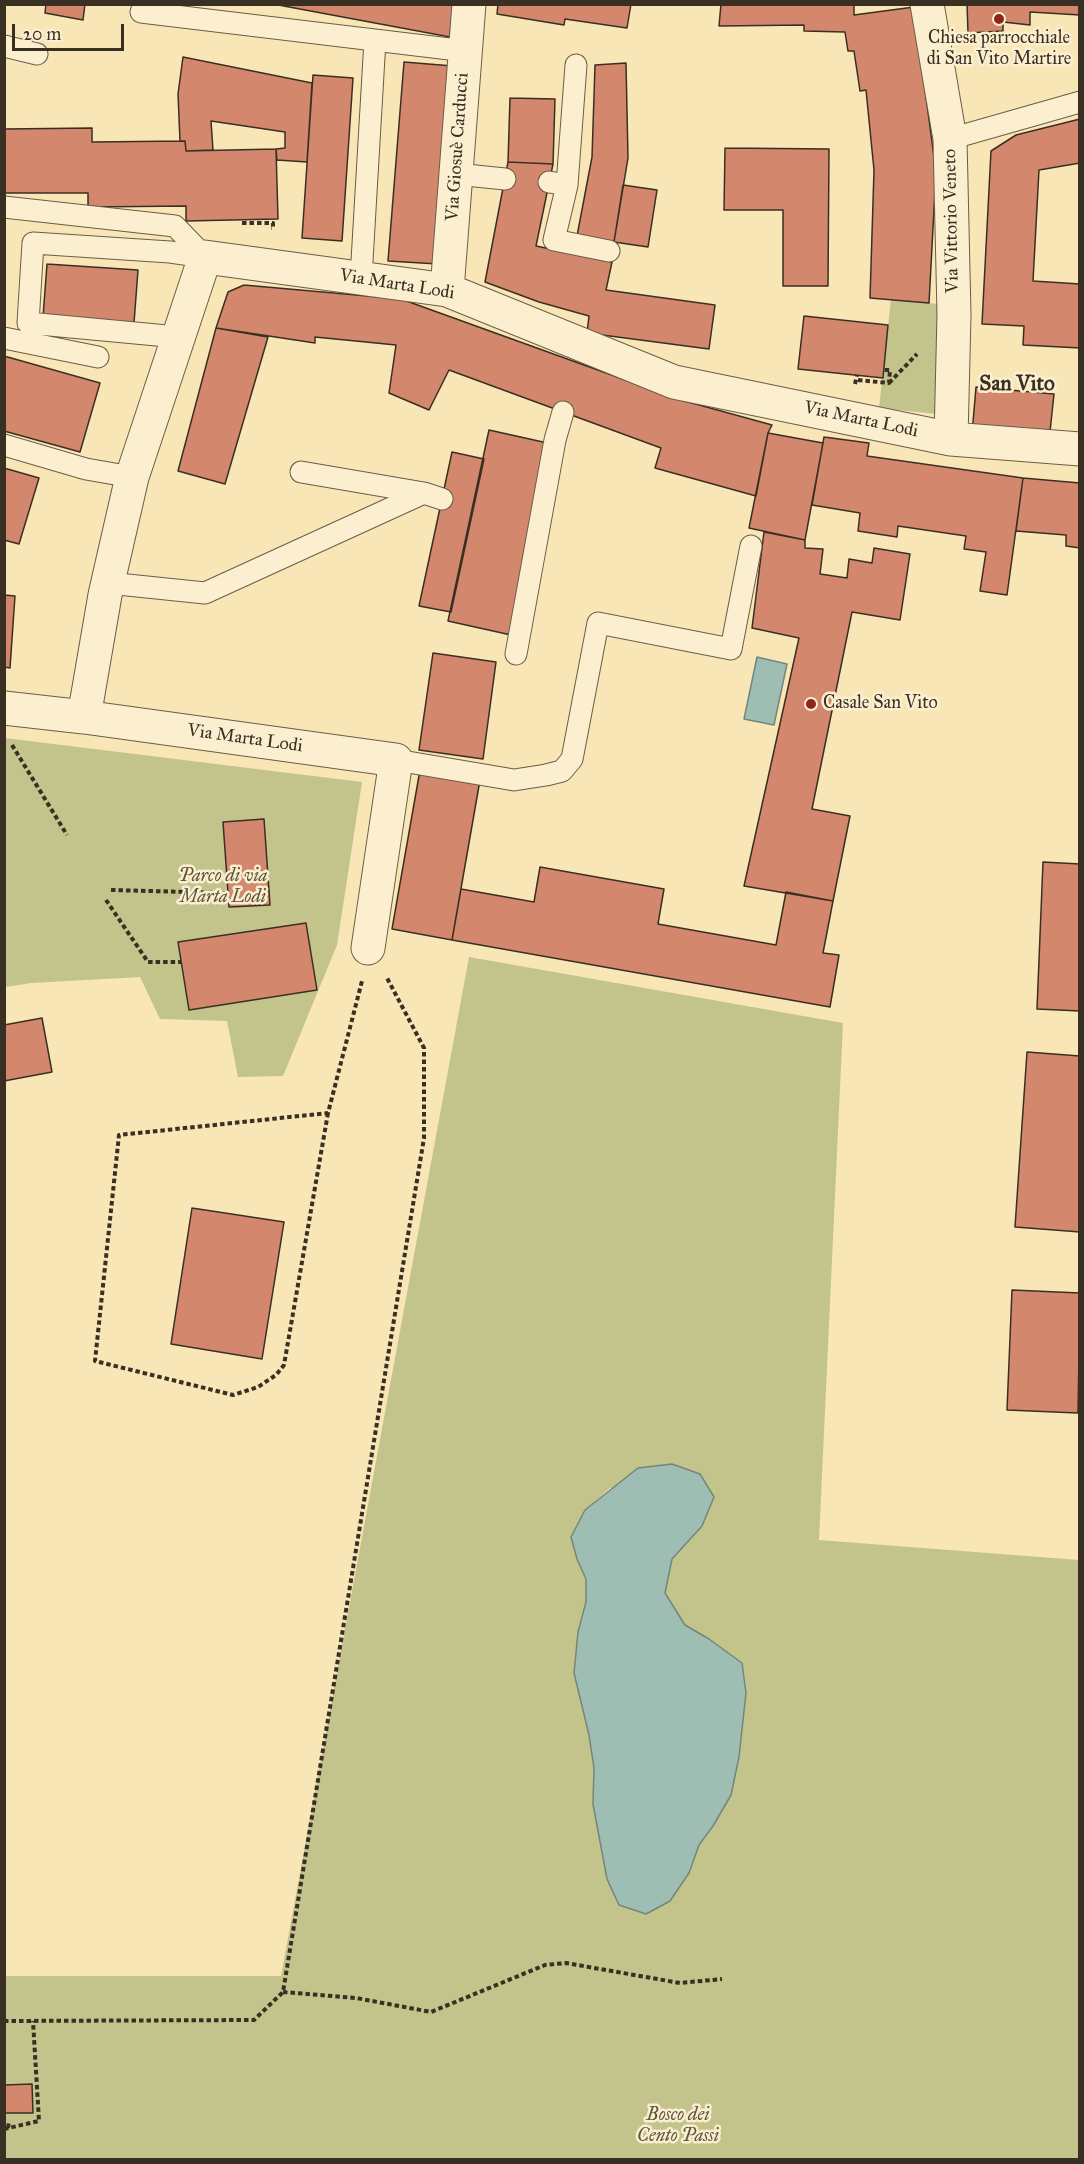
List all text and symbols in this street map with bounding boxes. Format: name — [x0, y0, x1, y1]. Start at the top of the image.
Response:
scale bar — [15, 12, 128, 50]
marker: Chiesa parrocchiale di San Vito Martire — [992, 12, 1006, 26]
text: 20 m — [23, 23, 61, 45]
place label: Chiesa parrocchiale di San Vito Martire — [927, 28, 1071, 70]
street label: Via Giosuè Carducci — [442, 72, 474, 222]
street label: Via Vittorio Veneto — [940, 149, 964, 293]
street label: Via Marta Lodi — [338, 265, 456, 305]
district label: San Vito — [979, 372, 1055, 398]
street label: Via Marta Lodi — [802, 397, 920, 443]
place label: Casale San Vito — [823, 693, 938, 715]
marker: Casale San Vito — [804, 697, 818, 711]
street label: Via Marta Lodi — [186, 720, 304, 758]
park label: Parco di via Marta Lodi — [179, 866, 267, 908]
park label: Bosco dei Cento Passi — [637, 2105, 719, 2148]

